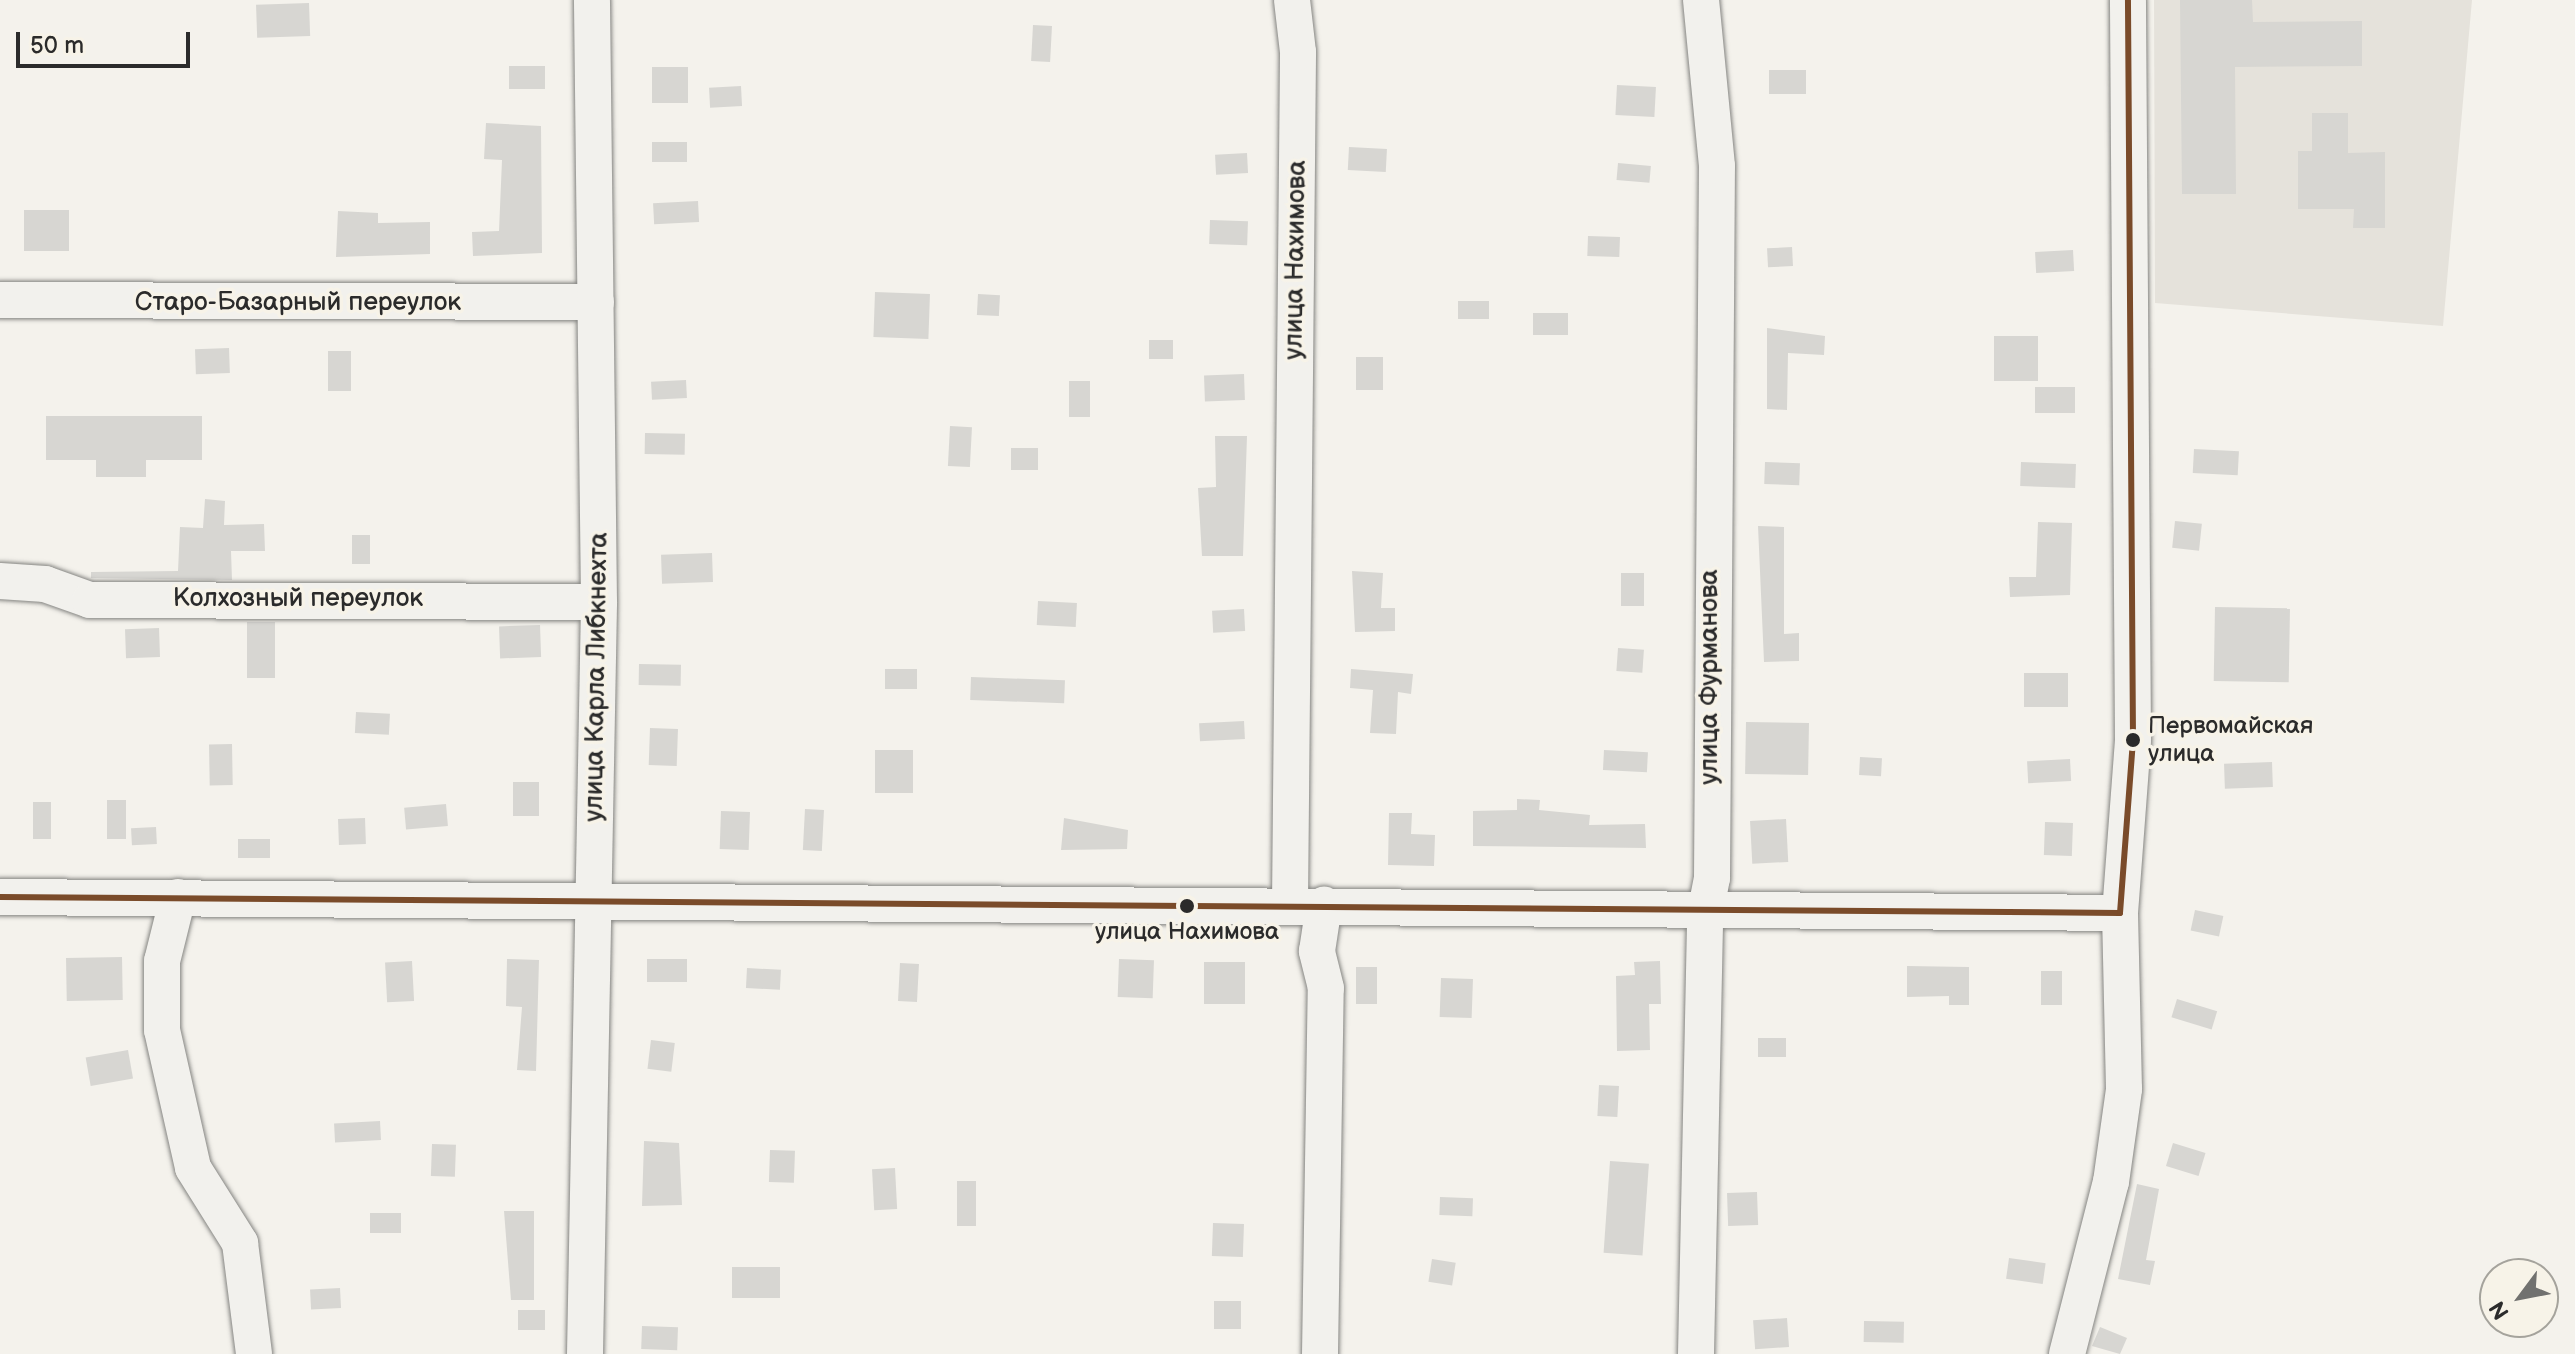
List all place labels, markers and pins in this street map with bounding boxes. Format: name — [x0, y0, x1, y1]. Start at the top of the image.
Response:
place label: Первомайская улица — [2148, 712, 2313, 768]
marker: Первомайская улица — [2125, 732, 2141, 748]
marker: улица Нахимова — [1179, 898, 1195, 914]
place label: улица Нахимова — [1095, 918, 1279, 946]

